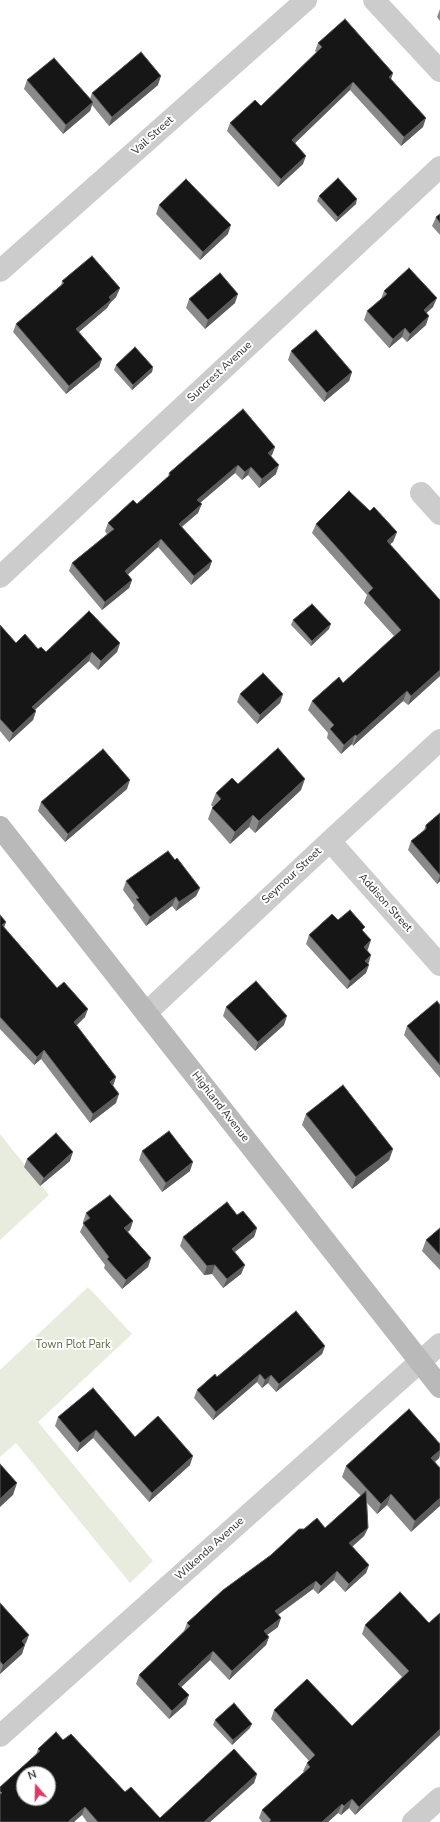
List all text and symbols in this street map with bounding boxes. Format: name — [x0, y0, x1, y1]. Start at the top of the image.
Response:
street label: Vail Street — [129, 114, 177, 158]
street label: Suncrest Avenue — [185, 339, 255, 405]
street label: Seymour Street — [259, 845, 325, 907]
street label: Addison Street — [355, 871, 415, 935]
street label: Highland Avenue — [188, 1069, 252, 1145]
park label: Town Plot Park — [35, 1338, 111, 1352]
street label: Wilkenda Avenue — [173, 1515, 247, 1583]
north arrow — [16, 1766, 56, 1806]
text: N — [26, 1767, 38, 1784]

